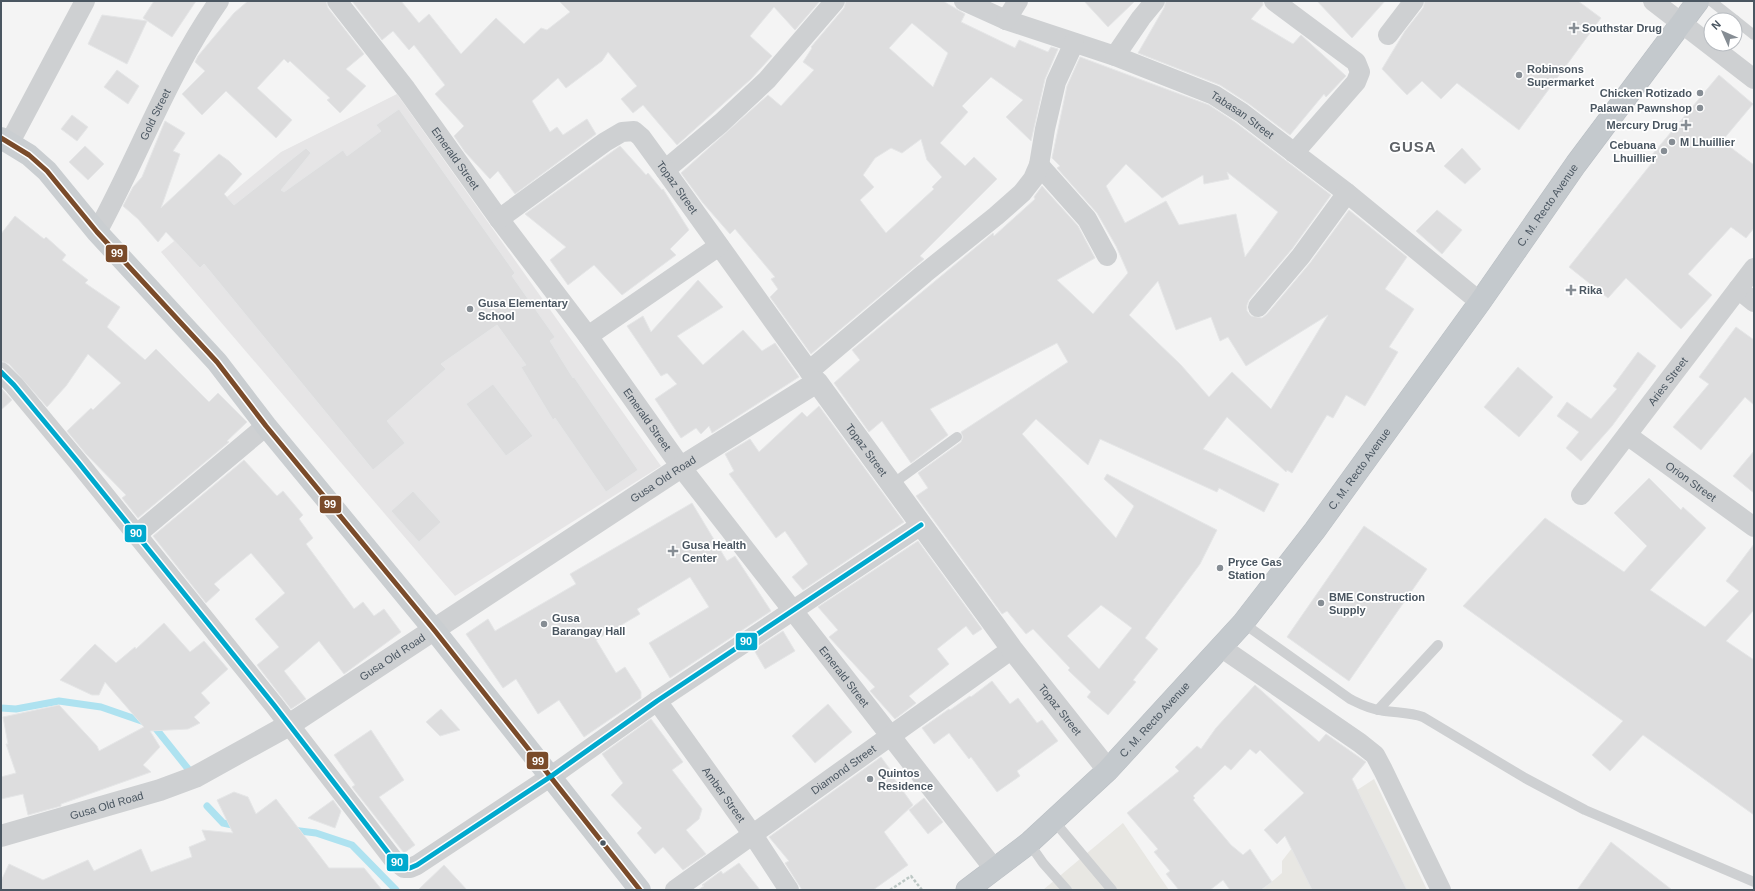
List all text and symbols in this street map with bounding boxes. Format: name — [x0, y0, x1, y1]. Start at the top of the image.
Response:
north arrow — [1703, 12, 1743, 52]
text: N — [1709, 18, 1723, 32]
place label: Southstar Drug — [1582, 22, 1662, 34]
marker: Southstar Drug — [1569, 23, 1579, 33]
place label: Robinsons Supermarket — [1527, 63, 1595, 88]
marker: Robinsons Supermarket — [1514, 70, 1524, 80]
street label: Gold Street — [137, 87, 173, 142]
place label: Chicken Rotizado — [1600, 87, 1692, 99]
marker: Chicken Rotizado — [1695, 88, 1705, 98]
street label: Tabasan Street — [1209, 89, 1276, 141]
place label: Palawan Pawnshop — [1590, 102, 1692, 114]
marker: Palawan Pawnshop — [1695, 103, 1705, 113]
place label: Mercury Drug — [1606, 119, 1678, 131]
marker: Mercury Drug — [1681, 120, 1691, 130]
street label: Emerald Street — [429, 125, 482, 192]
place label: M Lhuillier — [1680, 136, 1736, 148]
marker: M Lhuillier — [1667, 137, 1677, 147]
district label: GUSA — [1389, 138, 1437, 155]
place label: Cebuana Lhuillier — [1610, 139, 1657, 164]
marker: Cebuana Lhuillier — [1659, 146, 1669, 156]
street label: Topaz Street — [654, 159, 700, 216]
street label: C. M. Recto Avenue — [1515, 162, 1580, 249]
line badge: 99 — [105, 244, 128, 263]
text: 99 — [111, 247, 123, 259]
place label: Rika — [1579, 284, 1603, 296]
marker: Rika — [1566, 285, 1576, 295]
place label: Gusa Elementary School — [478, 297, 569, 322]
marker: Gusa Elementary School — [465, 304, 475, 314]
street label: Aries Street — [1645, 355, 1690, 408]
street label: Emerald Street — [621, 386, 673, 453]
street label: Topaz Street — [843, 421, 890, 478]
street label: C. M. Recto Avenue — [1326, 426, 1393, 512]
street label: Gusa Old Road — [628, 453, 698, 505]
street label: Orion Street — [1663, 459, 1719, 504]
line badge: 99 — [319, 495, 342, 514]
text: 99 — [324, 498, 336, 510]
line badge: 90 — [124, 524, 147, 543]
text: 90 — [130, 527, 142, 539]
place label: Gusa Health Center — [682, 539, 746, 564]
marker: Gusa Health Center — [667, 545, 679, 557]
place label: Pryce Gas Station — [1228, 556, 1282, 581]
marker: Pryce Gas Station — [1215, 563, 1225, 573]
place label: BME Construction Supply — [1329, 591, 1425, 616]
marker: BME Construction Supply — [1316, 598, 1326, 608]
place label: Gusa Barangay Hall — [552, 612, 625, 637]
marker: Gusa Barangay Hall — [539, 619, 549, 629]
street label: Gusa Old Road — [357, 631, 427, 683]
line badge: 90 — [735, 632, 758, 651]
text: 90 — [740, 635, 752, 647]
street label: Emerald Street — [817, 644, 872, 709]
street label: C. M. Recto Avenue — [1117, 679, 1192, 759]
street label: Topaz Street — [1036, 682, 1084, 738]
street label: Diamond Street — [809, 742, 878, 797]
line badge: 99 — [526, 751, 549, 770]
text: 99 — [532, 755, 544, 767]
street label: Amber Street — [700, 765, 748, 824]
place label: Quintos Residence — [878, 767, 933, 792]
marker: Quintos Residence — [865, 774, 875, 784]
street label: Gusa Old Road — [69, 789, 145, 822]
unlabelled marker — [598, 838, 608, 848]
line badge: 90 — [386, 853, 409, 872]
text: 90 — [391, 856, 403, 868]

